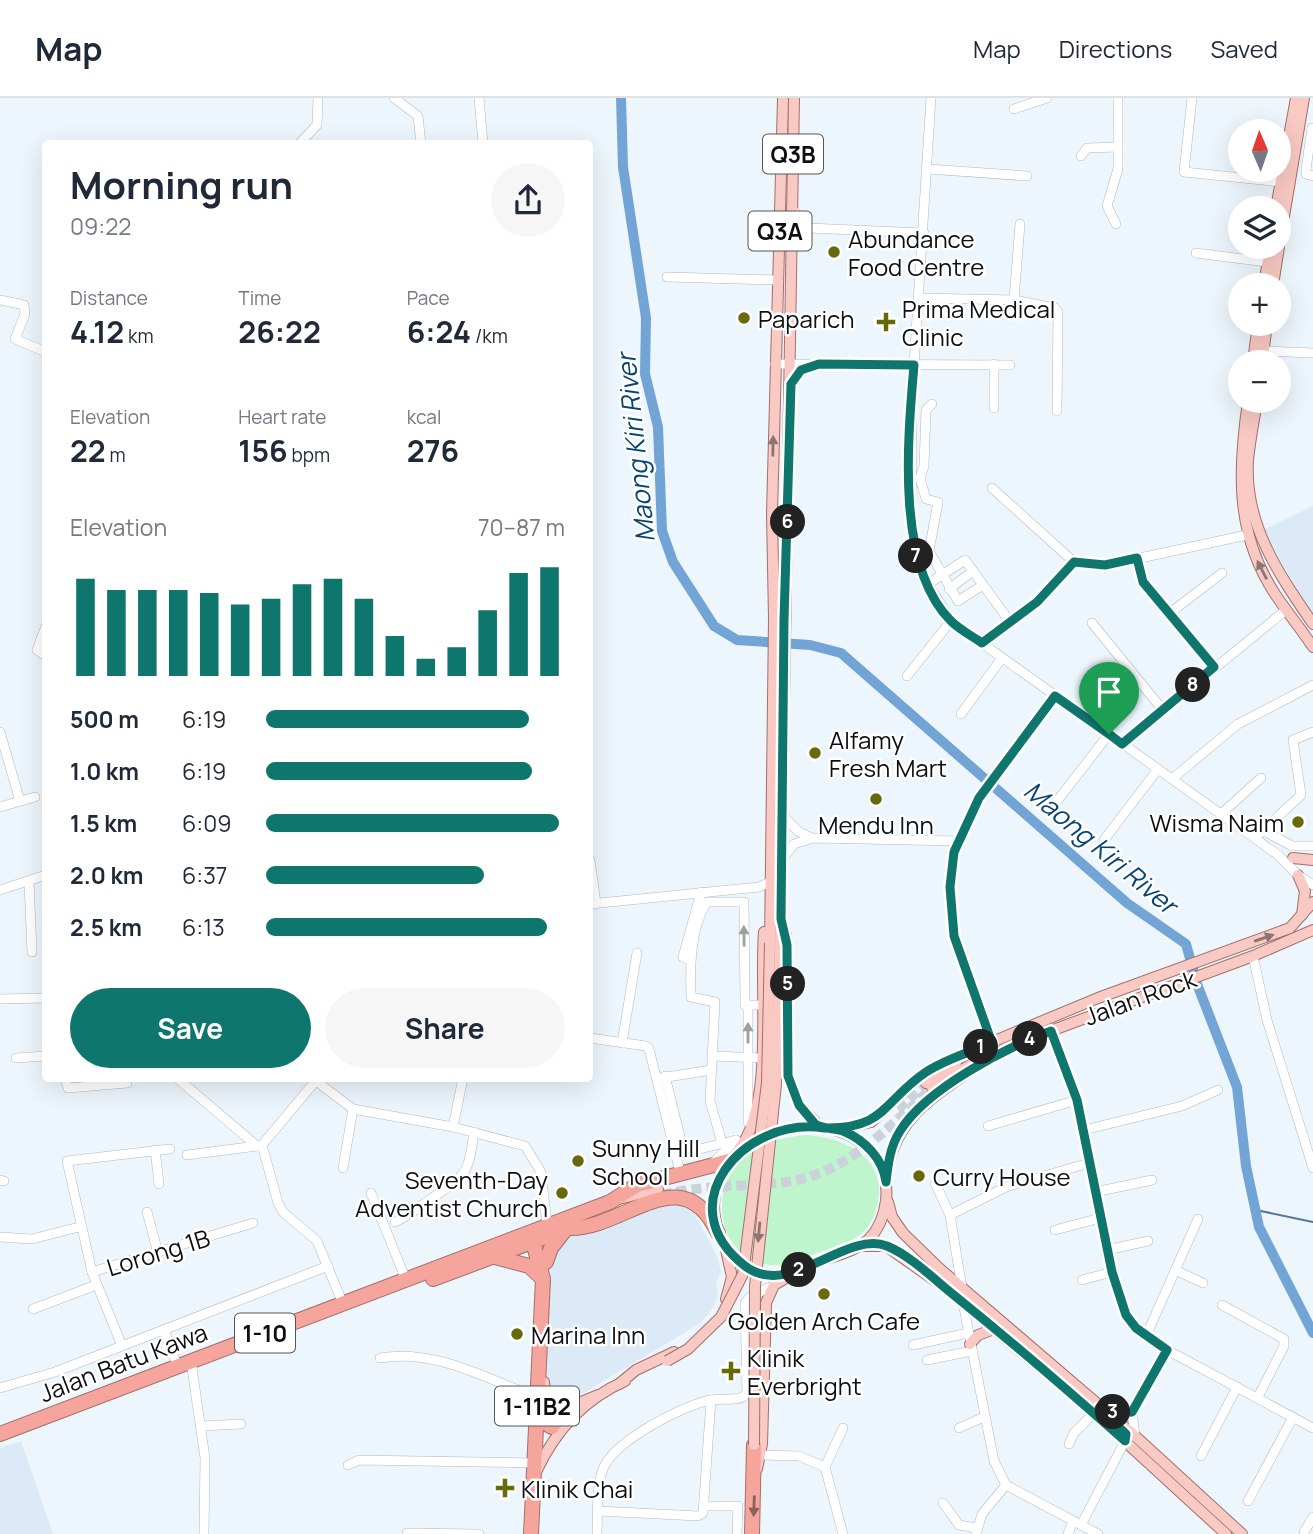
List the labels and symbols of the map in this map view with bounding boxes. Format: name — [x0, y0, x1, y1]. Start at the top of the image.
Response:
north arrow — [1228, 119, 1292, 182]
road number: Q3B — [763, 134, 823, 174]
road number: Q3A — [748, 212, 812, 250]
place label: Abundance Food Centre — [848, 222, 984, 283]
marker: Abundance Food Centre — [826, 244, 842, 260]
place label: Prima Medical Clinic — [902, 292, 1055, 353]
place label: Paparich — [758, 302, 855, 335]
marker: Paparich — [736, 310, 752, 326]
marker: Prima Medical Clinic — [876, 312, 896, 332]
water label: Maong Kiri River — [607, 348, 663, 544]
one-way arrow — [768, 434, 779, 456]
pin: 6 — [770, 504, 806, 540]
pin: 7 — [898, 538, 934, 574]
one-way arrow — [1256, 560, 1267, 580]
pin — [1079, 662, 1139, 734]
pin: 8 — [1176, 668, 1210, 702]
place label: Alfamy Fresh Mart — [829, 723, 947, 784]
marker: Alfamy Fresh Mart — [807, 745, 823, 761]
water label: Maong Kiri River — [1017, 772, 1188, 924]
marker: Mendu Inn — [868, 791, 884, 807]
place label: Wisma Naim — [1150, 806, 1284, 839]
place label: Mendu Inn — [818, 808, 934, 841]
marker: Wisma Naim — [1290, 814, 1306, 830]
one-way arrow — [739, 925, 750, 947]
one-way arrow — [1253, 932, 1274, 943]
street label: Jalan Rock — [1079, 961, 1202, 1033]
pin: 5 — [770, 966, 806, 1001]
pin: 4 — [1012, 1021, 1048, 1056]
one-way arrow — [742, 1022, 754, 1044]
pin: 1 — [964, 1030, 998, 1065]
place label: Sunny Hill School — [592, 1131, 700, 1192]
marker: Sunny Hill School — [570, 1153, 586, 1169]
place label: Curry House — [933, 1160, 1071, 1193]
place label: Seventh-Day Adventist Church — [355, 1163, 548, 1224]
marker: Curry House — [911, 1168, 927, 1184]
marker: Seventh-Day Adventist Church — [554, 1185, 570, 1201]
street label: Lorong 1B — [102, 1221, 214, 1283]
one-way arrow — [753, 1221, 764, 1243]
pin: 2 — [782, 1252, 816, 1288]
marker: Golden Arch Cafe — [816, 1286, 832, 1302]
place label: Golden Arch Cafe — [728, 1304, 920, 1337]
road number: 1-10 — [235, 1314, 295, 1352]
street label: Jalan Batu Kawa — [34, 1315, 212, 1409]
place label: Marina Inn — [531, 1318, 645, 1351]
marker: Marina Inn — [509, 1326, 525, 1342]
place label: Klinik Everbright — [747, 1341, 862, 1402]
marker: Klinik Everbright — [721, 1361, 741, 1381]
road number: 1-11B2 — [495, 1386, 579, 1426]
pin: 3 — [1096, 1394, 1130, 1430]
place label: Klinik Chai — [521, 1472, 633, 1505]
marker: Klinik Chai — [495, 1478, 515, 1498]
one-way arrow — [748, 1495, 759, 1517]

